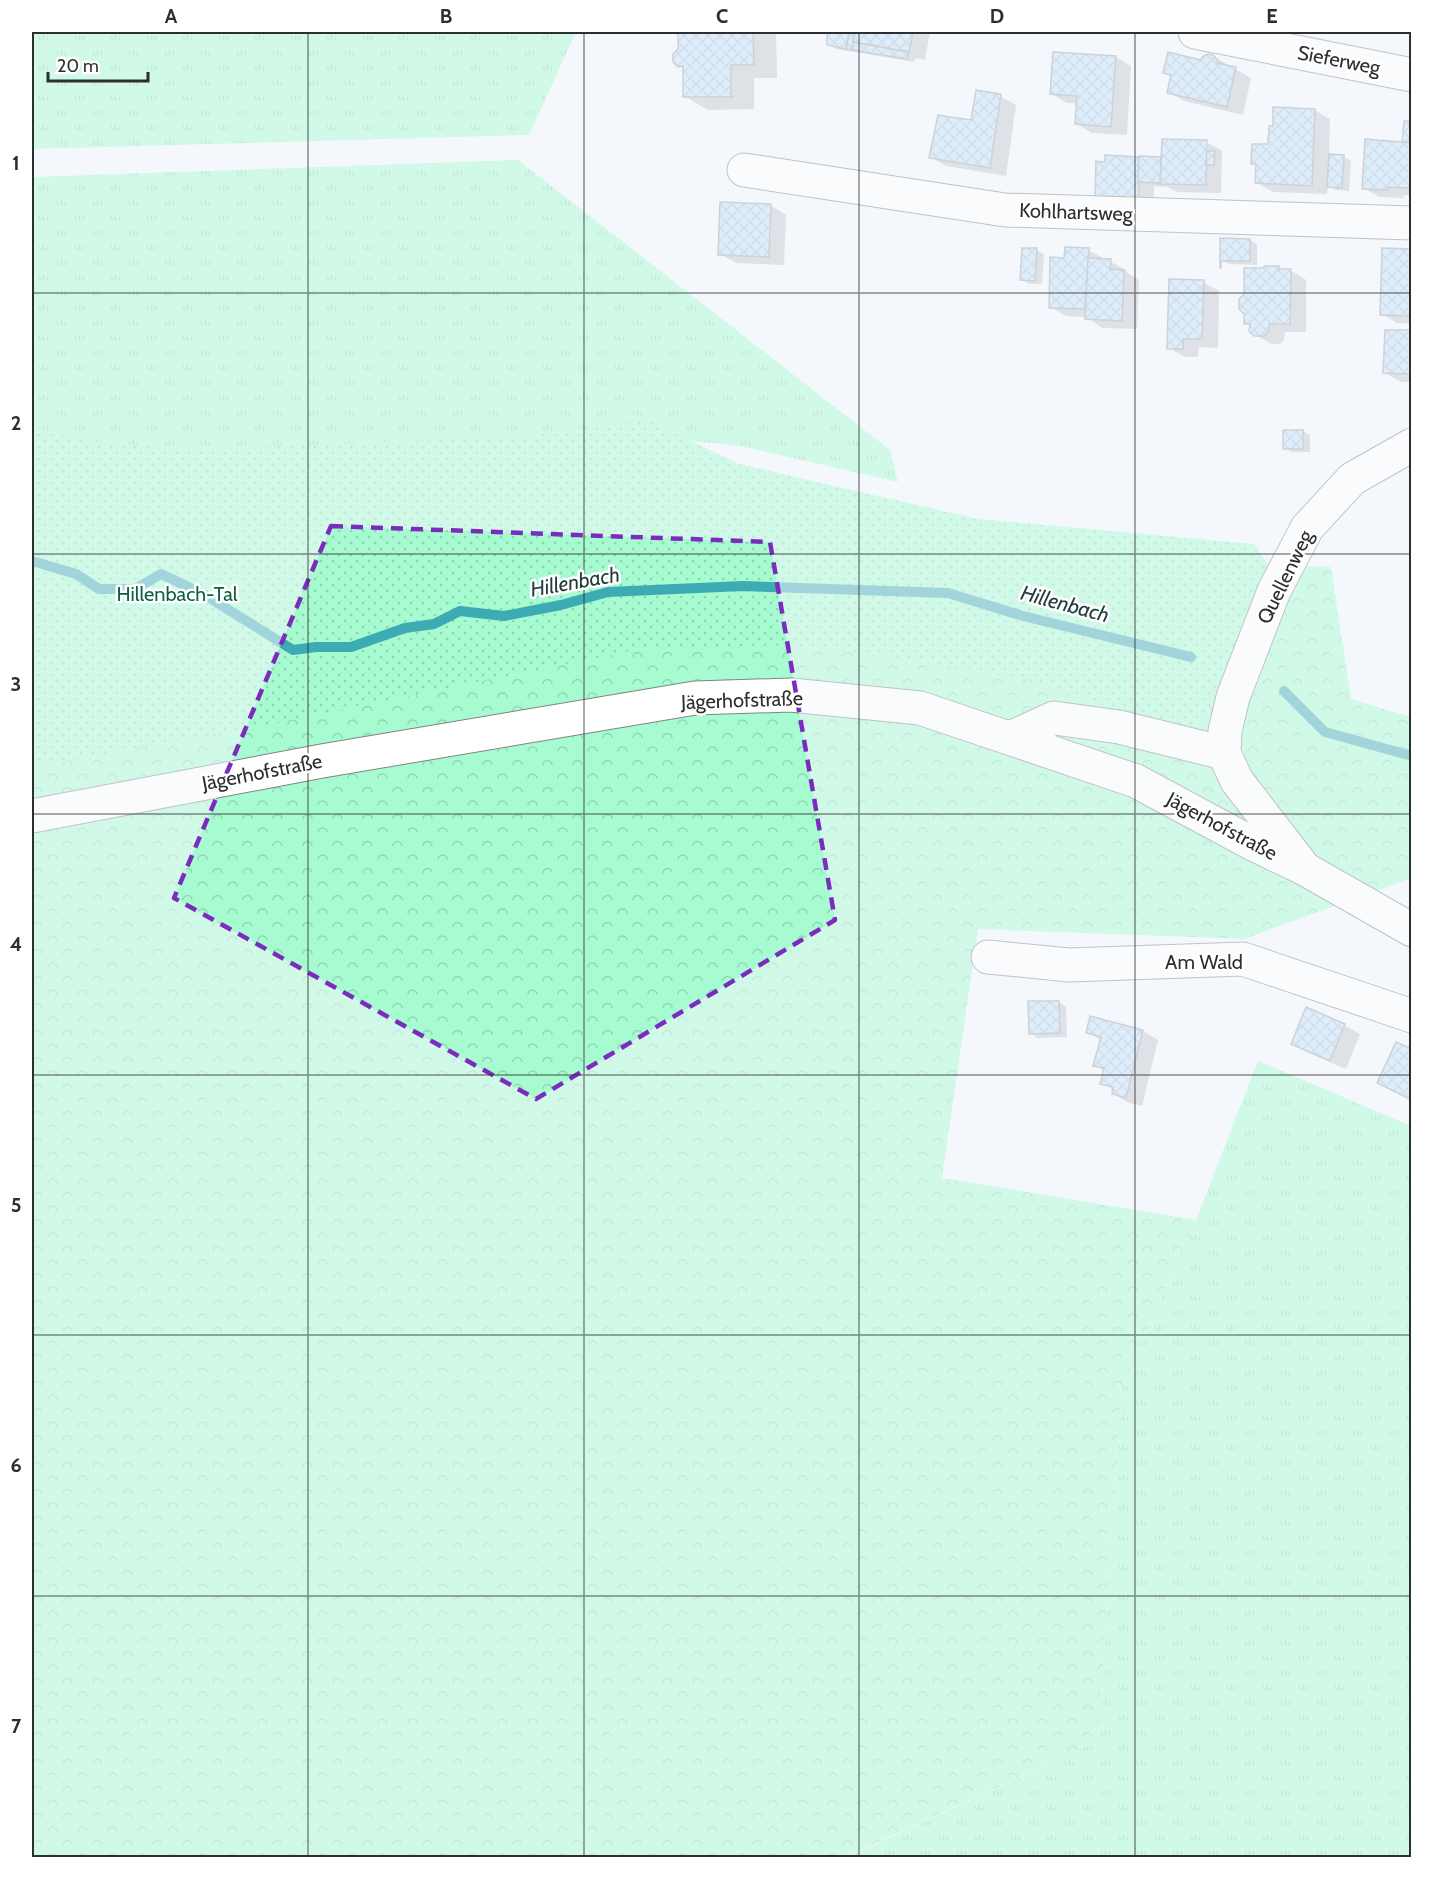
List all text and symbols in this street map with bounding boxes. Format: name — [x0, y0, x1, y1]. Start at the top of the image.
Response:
text: A — [165, 4, 178, 28]
text: B — [440, 4, 452, 28]
text: C — [716, 4, 728, 28]
text: D — [990, 4, 1004, 28]
text: E — [1266, 4, 1278, 28]
street label: Sieferweg — [1296, 40, 1383, 80]
scale bar — [48, 45, 148, 83]
text: 20 m — [57, 55, 99, 77]
text: 1 — [12, 151, 20, 175]
street label: Kohlhartsweg — [1019, 198, 1134, 226]
text: 2 — [11, 411, 21, 435]
street label: Quellenweg — [1252, 525, 1318, 628]
water label: Hillenbach — [528, 561, 622, 602]
water label: Hillenbach — [1018, 580, 1112, 627]
park label: Hillenbach-Tal — [117, 582, 238, 606]
text: 3 — [11, 672, 21, 696]
street label: Jägerhofstraße — [680, 686, 803, 714]
street label: Jägerhofstraße — [199, 749, 324, 796]
street label: Jägerhofstraße — [1162, 786, 1281, 865]
text: 4 — [10, 932, 22, 956]
street label: Am Wald — [1165, 950, 1243, 974]
text: 5 — [11, 1193, 21, 1217]
text: 6 — [10, 1453, 22, 1477]
text: 7 — [11, 1714, 22, 1738]

